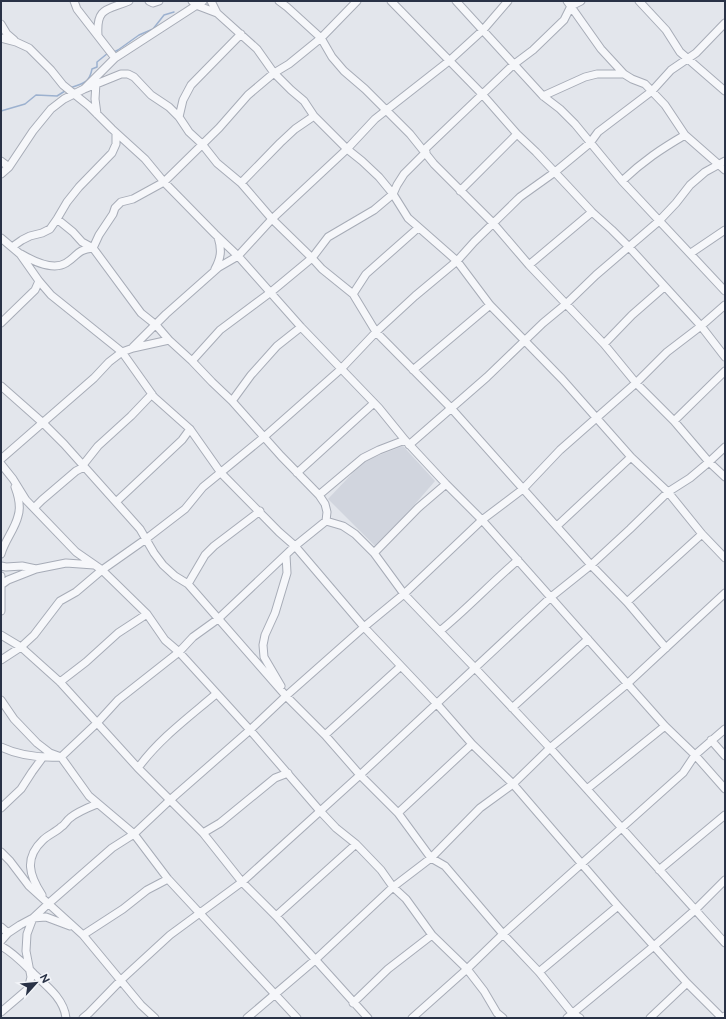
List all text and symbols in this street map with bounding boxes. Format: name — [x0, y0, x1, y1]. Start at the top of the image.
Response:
north arrow — [16, 963, 56, 1003]
text: N — [37, 972, 52, 985]

